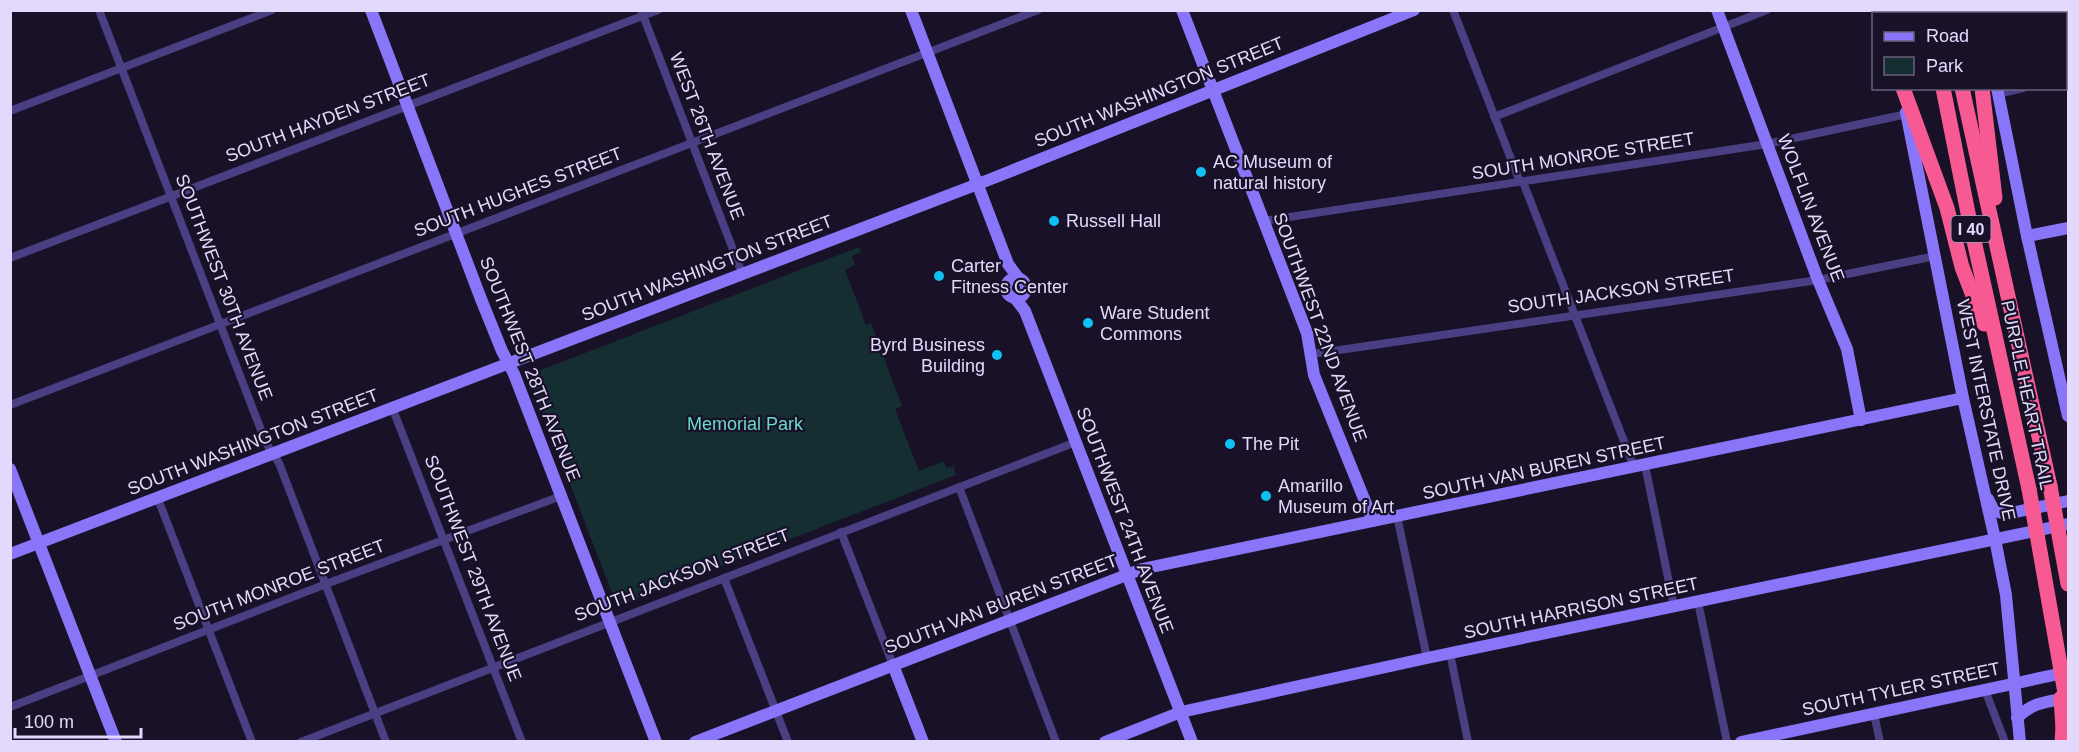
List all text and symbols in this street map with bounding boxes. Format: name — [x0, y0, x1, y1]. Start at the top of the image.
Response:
legend — [1872, 12, 2067, 90]
text: Road — [1926, 26, 1969, 46]
street label: SOUTH WASHINGTON STREET — [1031, 33, 1287, 151]
street label: WEST 26TH AVENUE — [666, 50, 748, 222]
text: Park — [1926, 56, 1964, 76]
street label: SOUTH HAYDEN STREET — [223, 70, 433, 166]
street label: SOUTH MONROE STREET — [1470, 129, 1696, 183]
street label: WOLFLIN AVENUE — [1774, 131, 1848, 285]
street label: SOUTH HUGHES STREET — [411, 143, 625, 241]
place label: AC Museum of natural history — [1213, 152, 1333, 193]
marker: AC Museum of natural history — [1194, 165, 1208, 179]
street label: SOUTHWEST 30TH AVENUE — [172, 171, 276, 403]
street label: SOUTHWEST 22ND AVENUE — [1269, 210, 1371, 444]
street label: SOUTH WASHINGTON STREET — [579, 211, 835, 325]
place label: Russell Hall — [1066, 211, 1161, 231]
marker: Russell Hall — [1047, 214, 1061, 228]
road number: I 40 — [1952, 216, 1990, 242]
street label: SOUTHWEST 28TH AVENUE — [476, 254, 584, 484]
place label: Carter Fitness Center — [951, 256, 1068, 297]
street label: SOUTH JACKSON STREET — [1506, 265, 1736, 317]
marker: Carter Fitness Center — [932, 269, 946, 283]
street label: WEST INTERSTATE DRIVE — [1953, 297, 2019, 523]
street label: PURPLE HEART TRAIL — [1997, 298, 2057, 492]
place label: Ware Student Commons — [1100, 303, 1209, 344]
marker: Ware Student Commons — [1081, 316, 1095, 330]
place label: Byrd Business Building — [870, 335, 985, 376]
marker: Byrd Business Building — [990, 348, 1004, 362]
street label: SOUTH WASHINGTON STREET — [125, 385, 381, 499]
street label: SOUTHWEST 24TH AVENUE — [1073, 404, 1177, 636]
park label: Memorial Park — [687, 414, 804, 434]
street label: SOUTH VAN BUREN STREET — [1421, 432, 1667, 504]
place label: The Pit — [1242, 434, 1299, 454]
marker: The Pit — [1223, 437, 1237, 451]
street label: SOUTHWEST 29TH AVENUE — [421, 452, 525, 684]
place label: Amarillo Museum of Art — [1278, 476, 1394, 517]
marker: Amarillo Museum of Art — [1259, 489, 1273, 503]
street label: SOUTH JACKSON STREET — [572, 525, 792, 625]
street label: SOUTH MONROE STREET — [170, 535, 388, 635]
street label: SOUTH VAN BUREN STREET — [882, 550, 1120, 658]
street label: SOUTH HARRISON STREET — [1462, 573, 1700, 643]
street label: SOUTH TYLER STREET — [1800, 658, 2002, 720]
scale bar — [15, 701, 141, 739]
text: 100 m — [24, 712, 74, 732]

